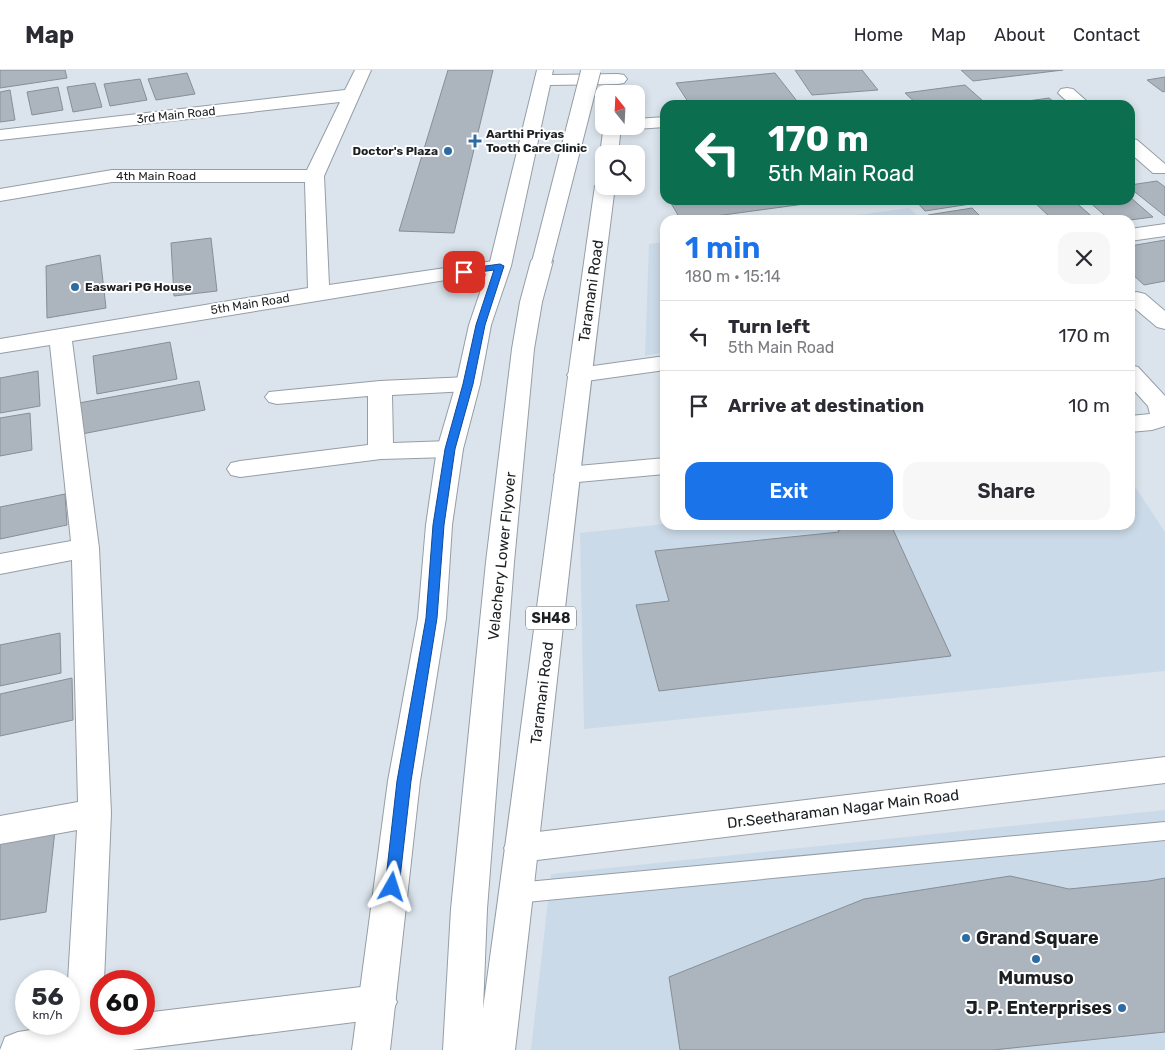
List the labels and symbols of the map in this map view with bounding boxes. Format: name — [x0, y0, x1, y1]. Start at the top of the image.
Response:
north arrow — [595, 85, 645, 135]
street label: 3rd Main Road — [136, 104, 216, 126]
place label: Aarthi Priyas Tooth Care Clinic — [486, 127, 587, 155]
marker: Aarthi Priyas Tooth Care Clinic — [468, 134, 482, 148]
place label: Doctor's Plaza — [352, 144, 438, 158]
marker: Doctor's Plaza — [442, 145, 454, 157]
street label: 4th Main Road — [116, 169, 196, 183]
street label: Taramani Road — [575, 239, 607, 343]
pin — [443, 251, 485, 293]
place label: Easwari PG House — [85, 280, 192, 294]
marker: Easwari PG House — [69, 281, 81, 293]
street label: 5th Main Road — [210, 291, 290, 317]
street label: Velachery Lower Flyover — [484, 471, 520, 641]
road number: SH48 — [526, 606, 576, 630]
street label: Taramani Road — [527, 641, 557, 745]
street label: Dr.Seetharaman Nagar Main Road — [726, 786, 960, 832]
position arrow — [365, 860, 417, 912]
place label: Grand Square — [976, 927, 1099, 949]
marker: Grand Square — [960, 932, 972, 944]
marker: Mumuso — [1030, 953, 1042, 965]
place label: Mumuso — [998, 967, 1074, 989]
speed limit sign: 60 — [90, 970, 155, 1035]
place label: J. P. Enterprises — [966, 997, 1112, 1019]
marker: J. P. Enterprises — [1116, 1002, 1128, 1014]

